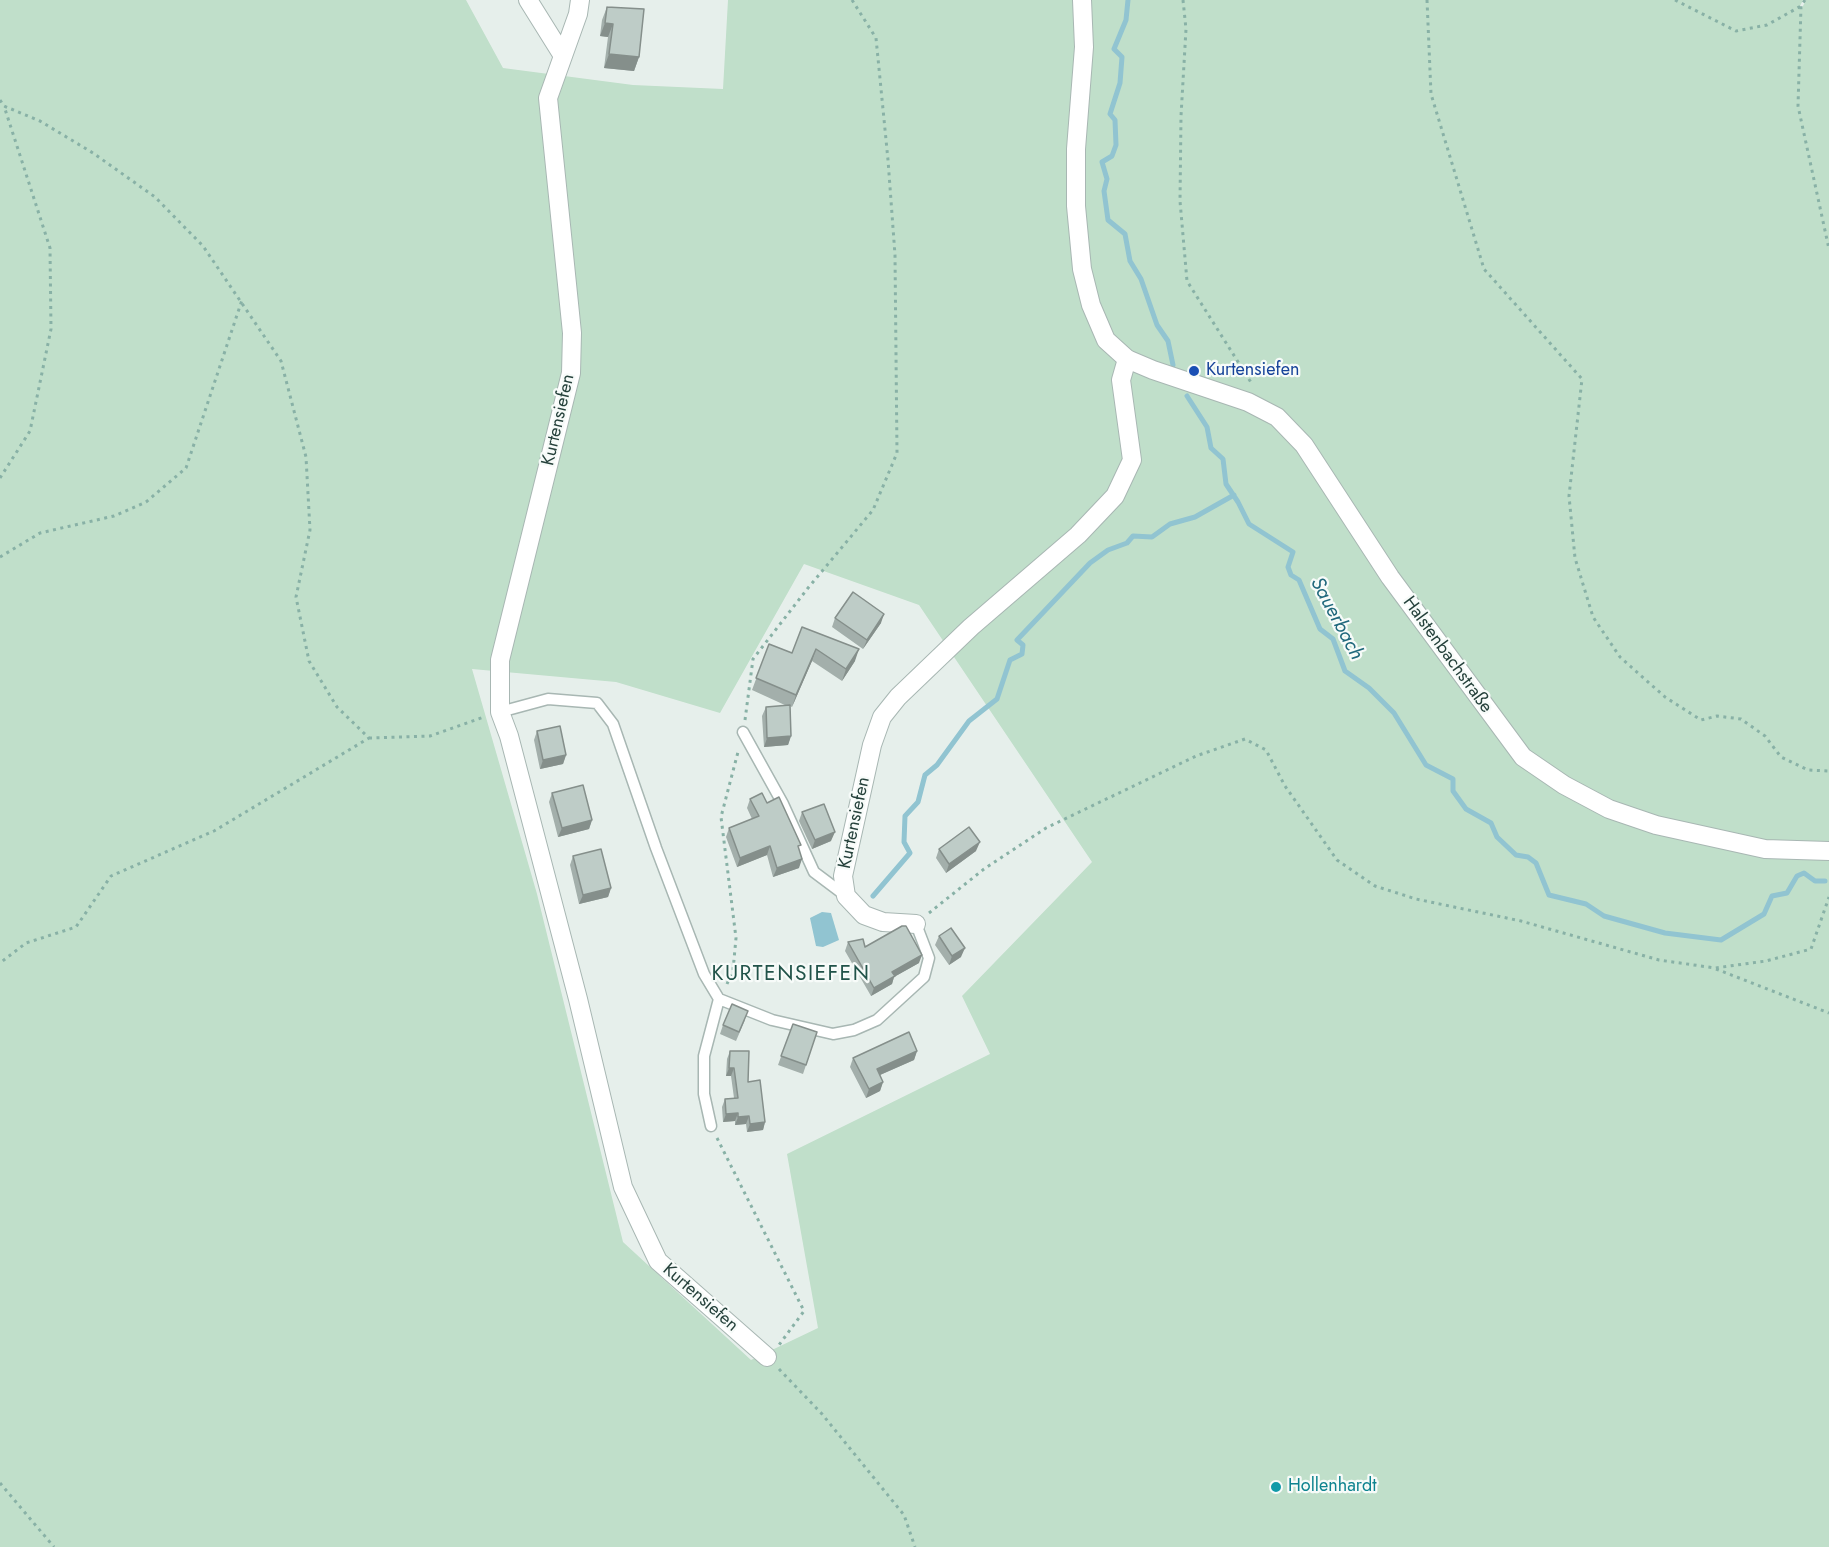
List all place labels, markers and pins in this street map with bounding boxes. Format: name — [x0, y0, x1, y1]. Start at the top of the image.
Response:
place label: Kurtensiefen — [1206, 360, 1299, 382]
marker: Kurtensiefen — [1187, 364, 1201, 378]
place label: Hollenhardt — [1288, 1476, 1377, 1498]
marker: Hollenhardt — [1269, 1480, 1283, 1494]

